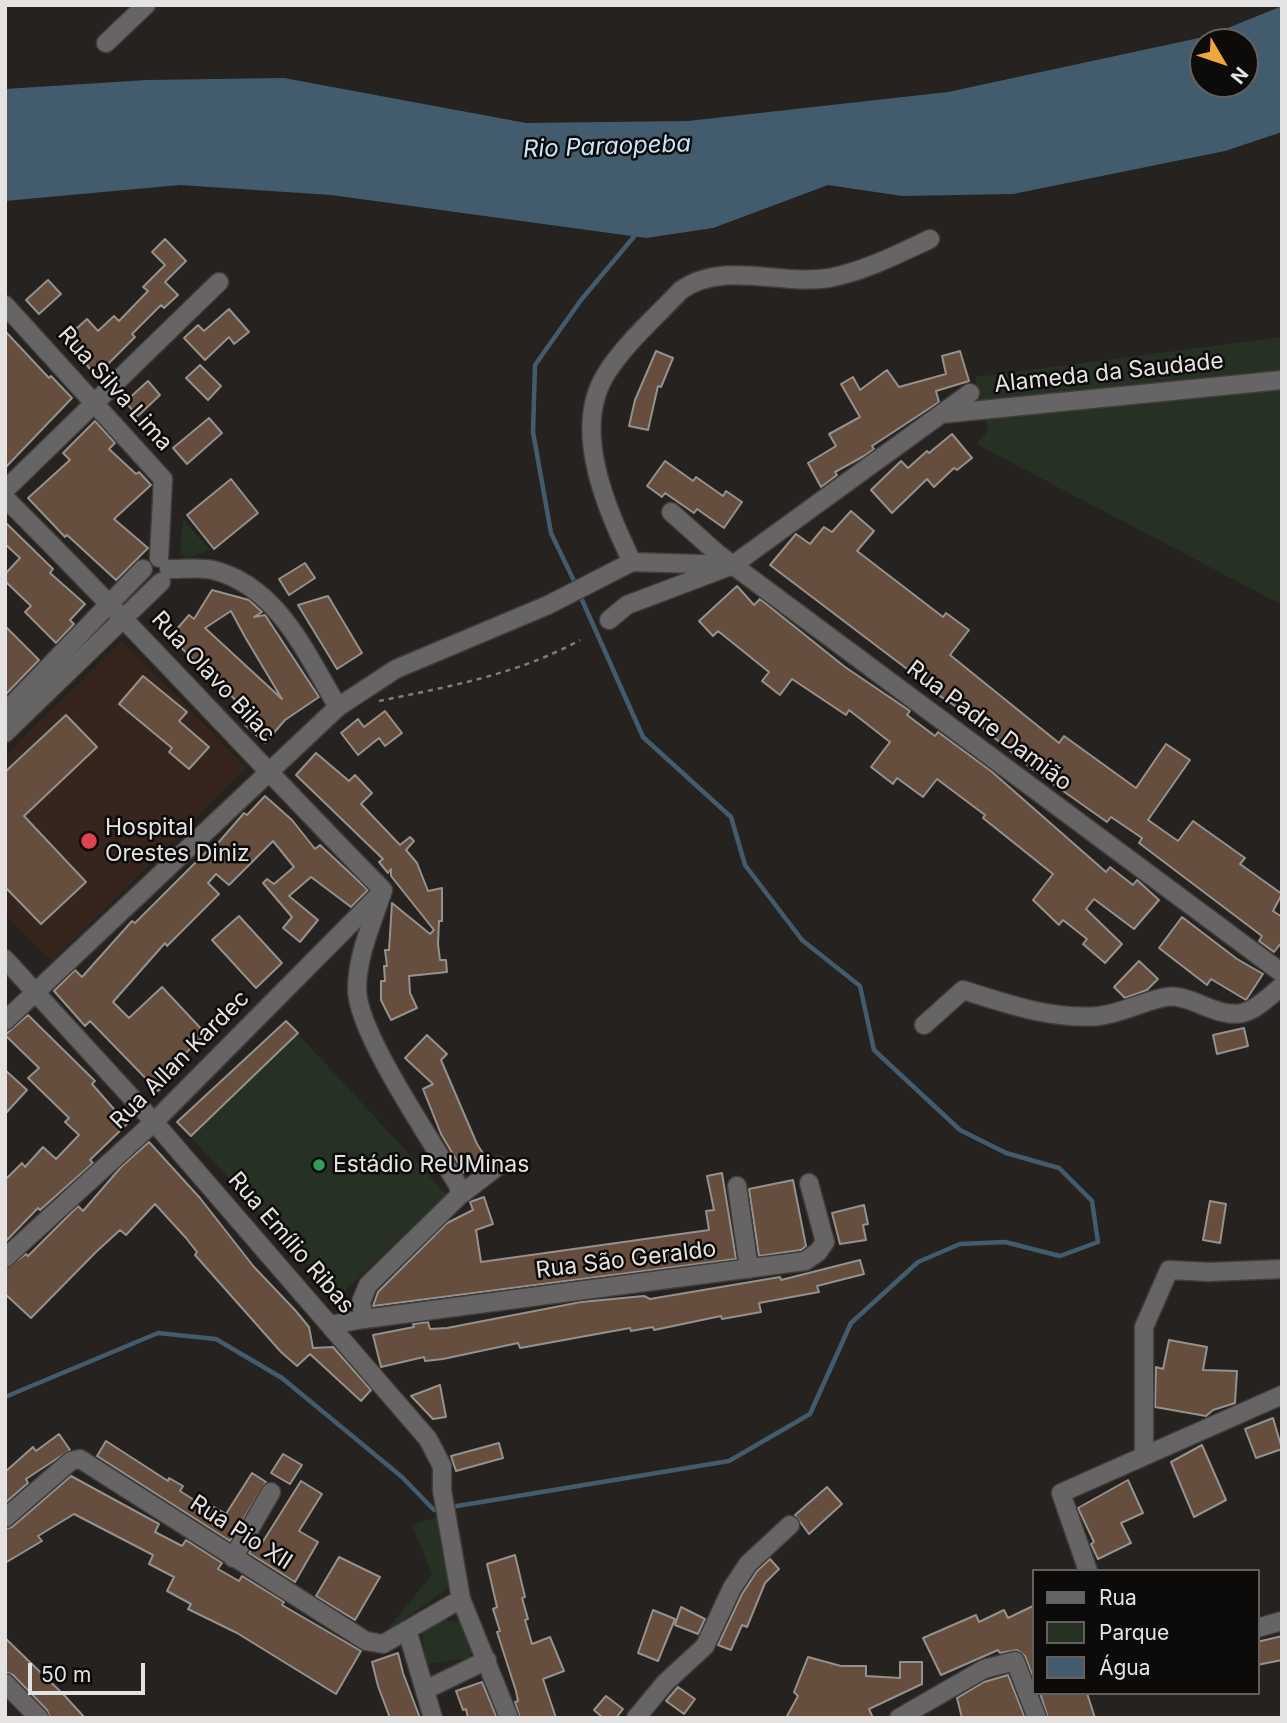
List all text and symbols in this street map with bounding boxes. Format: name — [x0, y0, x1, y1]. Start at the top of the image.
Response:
north arrow — [1189, 28, 1259, 98]
text: N — [1226, 62, 1253, 88]
water label: Rio Paraopeba — [523, 130, 691, 164]
street label: Rua Silva Lima — [52, 321, 178, 457]
street label: Alameda da Saudade — [993, 347, 1225, 399]
street label: Rua Olavo Bilac — [145, 606, 281, 748]
street label: Rua Padre Damião — [901, 655, 1077, 797]
place label: Hospital Orestes Diniz — [105, 814, 250, 868]
marker: Hospital Orestes Diniz — [79, 831, 99, 851]
street label: Rua Allan Kardec — [105, 985, 255, 1135]
place label: Estádio ReUMinas — [333, 1151, 529, 1179]
marker: Estádio ReUMinas — [311, 1157, 327, 1173]
street label: Rua Emílio Ribas — [222, 1167, 360, 1319]
street label: Rua São Geraldo — [534, 1235, 718, 1285]
street label: Rua Pio XII — [185, 1490, 297, 1576]
legend — [1032, 1569, 1259, 1695]
text: Rua — [1099, 1585, 1137, 1610]
text: Parque — [1099, 1620, 1169, 1645]
scale bar — [32, 1650, 149, 1694]
text: Água — [1099, 1655, 1151, 1680]
text: 50 m — [41, 1662, 91, 1687]

